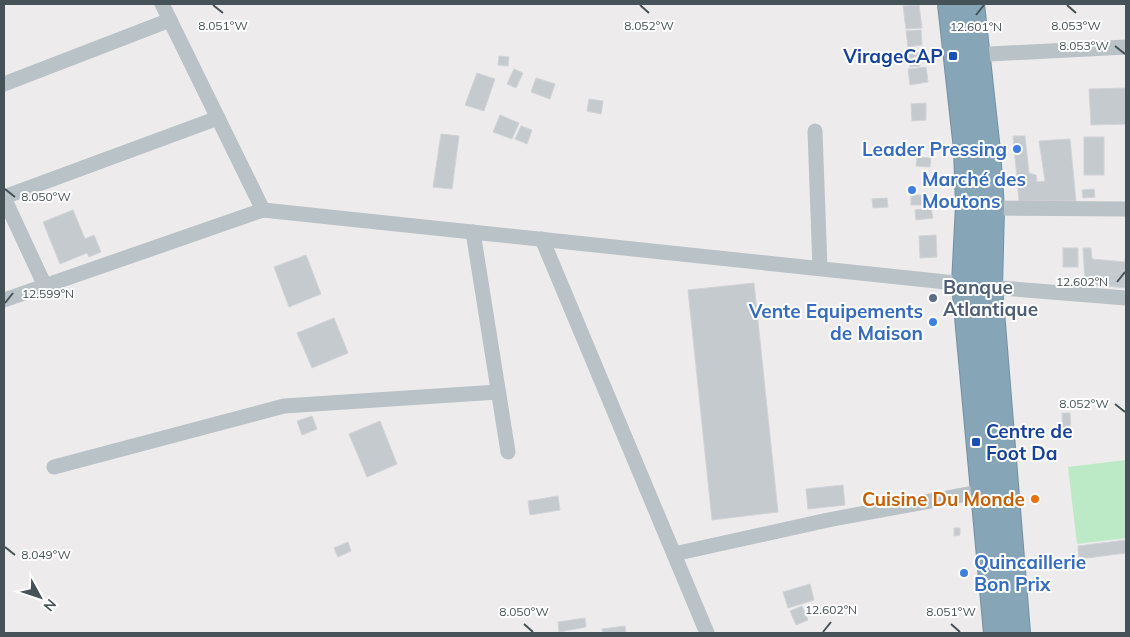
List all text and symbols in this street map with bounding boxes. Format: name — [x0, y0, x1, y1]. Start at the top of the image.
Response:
text: 8.051°W — [198, 18, 248, 33]
text: 8.052°W — [624, 18, 674, 33]
text: 8.053°W — [1051, 18, 1101, 33]
text: 12.601°N — [950, 19, 1002, 34]
text: 8.053°W — [1059, 38, 1109, 53]
place label: VirageCAP — [842, 44, 943, 68]
marker: VirageCAP — [947, 50, 959, 62]
place label: Leader Pressing — [862, 137, 1007, 161]
marker: Leader Pressing — [1011, 143, 1023, 155]
place label: Marché des Moutons — [922, 167, 1026, 213]
marker: Marché des Moutons — [906, 184, 918, 196]
text: 8.050°W — [21, 189, 71, 204]
text: 12.602°N — [1056, 274, 1108, 289]
place label: Banque Atlantique — [943, 275, 1038, 321]
text: 12.599°N — [22, 286, 74, 301]
marker: Banque Atlantique — [927, 292, 939, 304]
place label: Vente Equipements de Maison — [748, 299, 923, 345]
marker: Vente Equipements de Maison — [927, 316, 939, 328]
text: 8.052°W — [1059, 396, 1109, 411]
place label: Centre de Foot Da — [986, 419, 1073, 465]
marker: Centre de Foot Da — [970, 436, 982, 448]
place label: Cuisine Du Monde — [862, 487, 1025, 511]
marker: Cuisine Du Monde — [1029, 493, 1041, 505]
text: 8.049°W — [21, 547, 71, 562]
place label: Quincaillerie Bon Prix — [974, 550, 1086, 596]
marker: Quincaillerie Bon Prix — [958, 567, 970, 579]
north arrow — [15, 572, 65, 622]
text: N — [40, 596, 60, 615]
text: 12.602°N — [805, 602, 857, 617]
text: 8.050°W — [499, 604, 549, 619]
text: 8.051°W — [926, 604, 976, 619]

